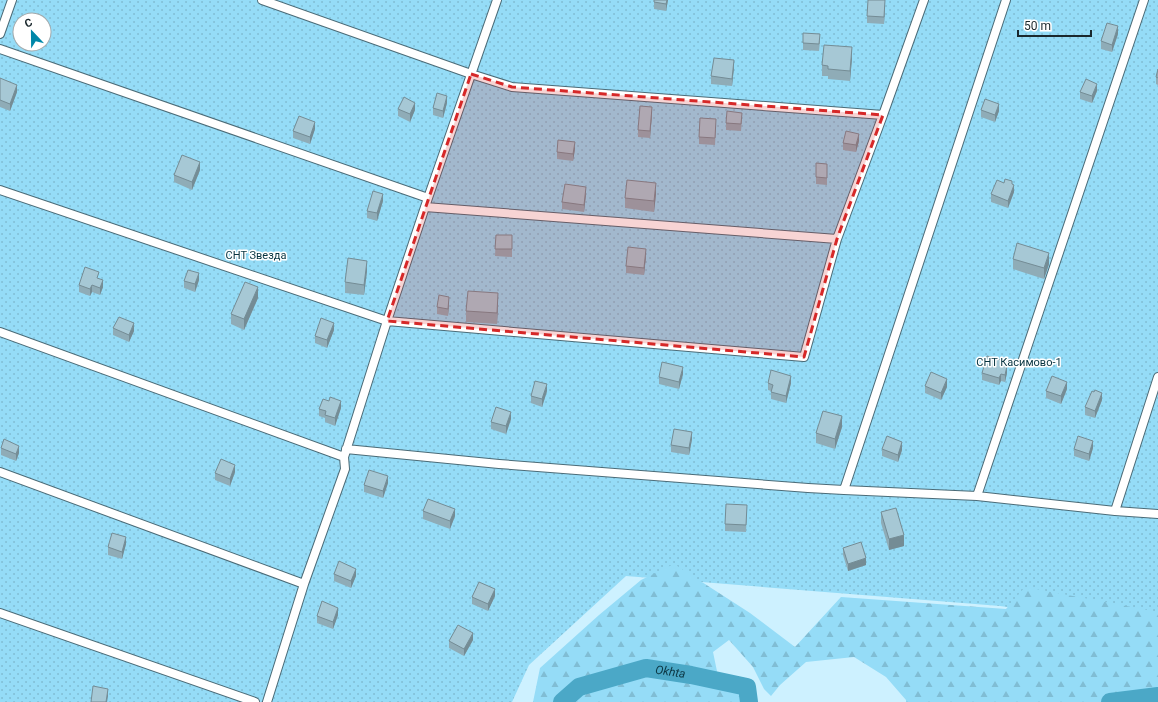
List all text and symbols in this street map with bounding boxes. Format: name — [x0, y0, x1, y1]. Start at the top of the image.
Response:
north arrow — [12, 12, 52, 52]
scale bar — [1018, 12, 1091, 38]
text: С — [23, 16, 34, 31]
text: 50 m — [1024, 19, 1051, 33]
park label: СНТ Звезда — [226, 249, 286, 262]
park label: СНТ Касимово-1 — [976, 356, 1062, 369]
water label: Okhta — [654, 663, 687, 681]

